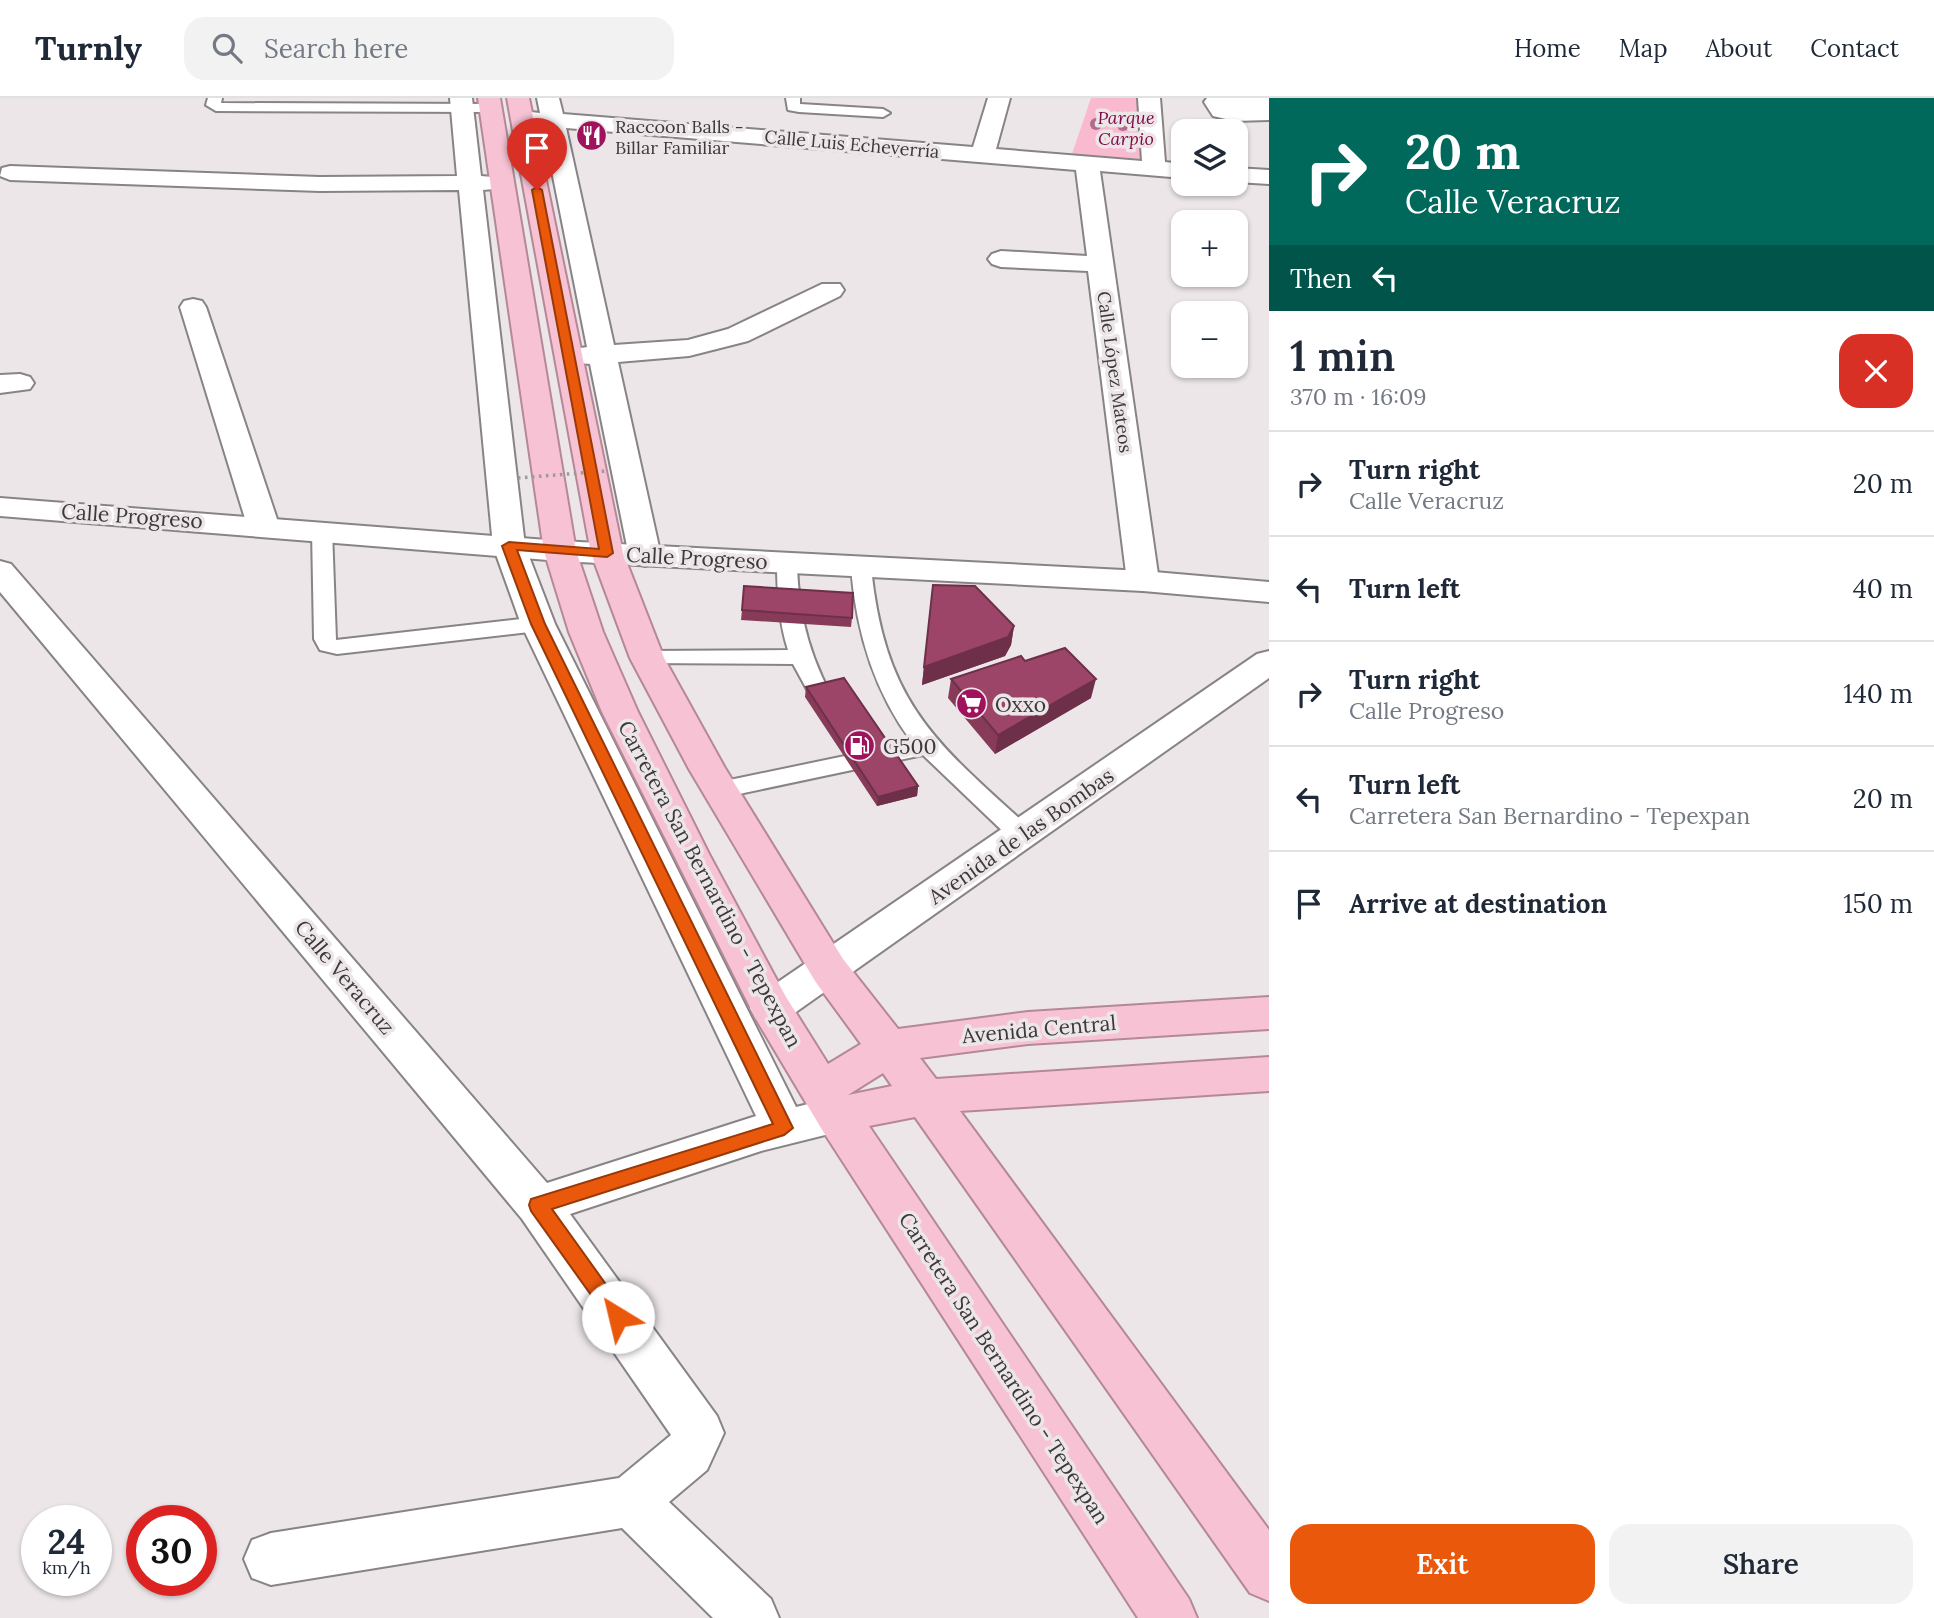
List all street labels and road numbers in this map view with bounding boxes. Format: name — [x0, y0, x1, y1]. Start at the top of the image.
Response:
street label: Calle Luis Echeverría — [764, 125, 940, 163]
street label: Calle López Mateos — [1092, 290, 1138, 454]
street label: Calle Progreso — [60, 498, 204, 534]
street label: Calle Progreso — [626, 541, 768, 575]
street label: Carretera San Bernardino - Tepexpan — [612, 716, 808, 1052]
street label: Avenida de las Bombas — [922, 762, 1119, 911]
street label: Calle Veracruz — [289, 914, 401, 1040]
street label: Avenida Central — [960, 1009, 1117, 1049]
street label: Carretera San Bernardino - Tepexpan — [893, 1207, 1115, 1529]

